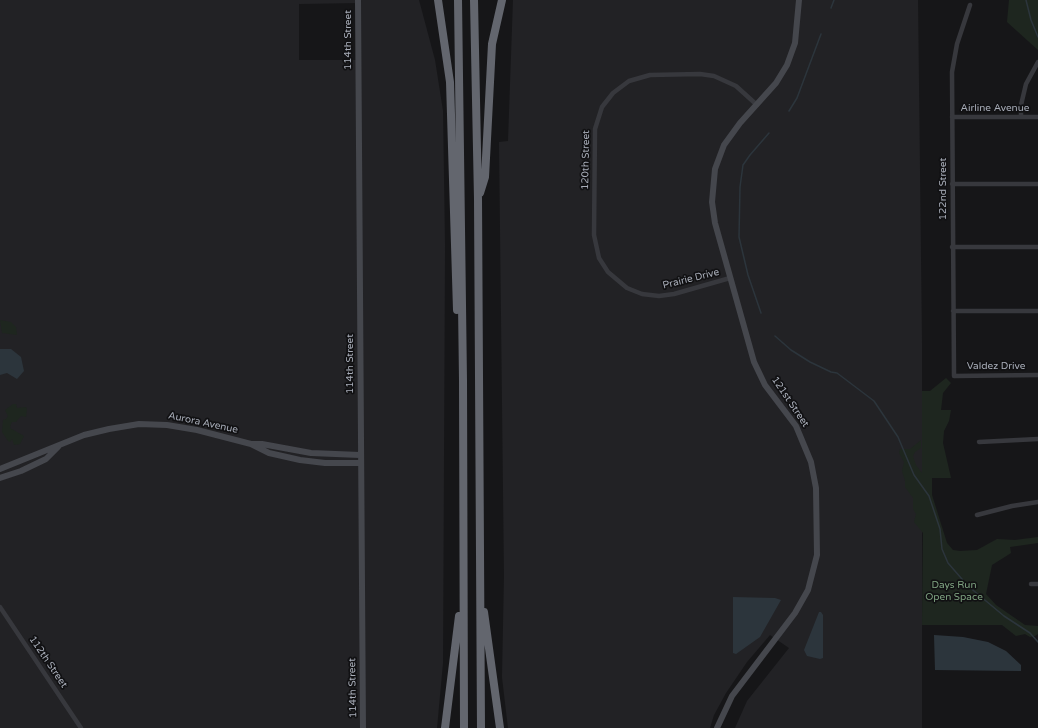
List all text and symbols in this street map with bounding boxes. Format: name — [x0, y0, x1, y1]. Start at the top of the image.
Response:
street label: 114th Street — [342, 10, 354, 70]
street label: Airline Avenue — [961, 102, 1029, 114]
street label: 120th Street — [579, 130, 593, 190]
street label: 122nd Street — [937, 158, 949, 220]
street label: Prairie Drive — [662, 266, 720, 292]
street label: 114th Street — [344, 334, 356, 394]
street label: Valdez Drive — [967, 360, 1025, 372]
street label: 121st Street — [769, 374, 811, 430]
street label: Aurora Avenue — [167, 410, 239, 436]
park label: Days Run Open Space — [925, 579, 983, 602]
street label: 112th Street — [26, 634, 70, 690]
street label: 114th Street — [346, 658, 360, 718]

